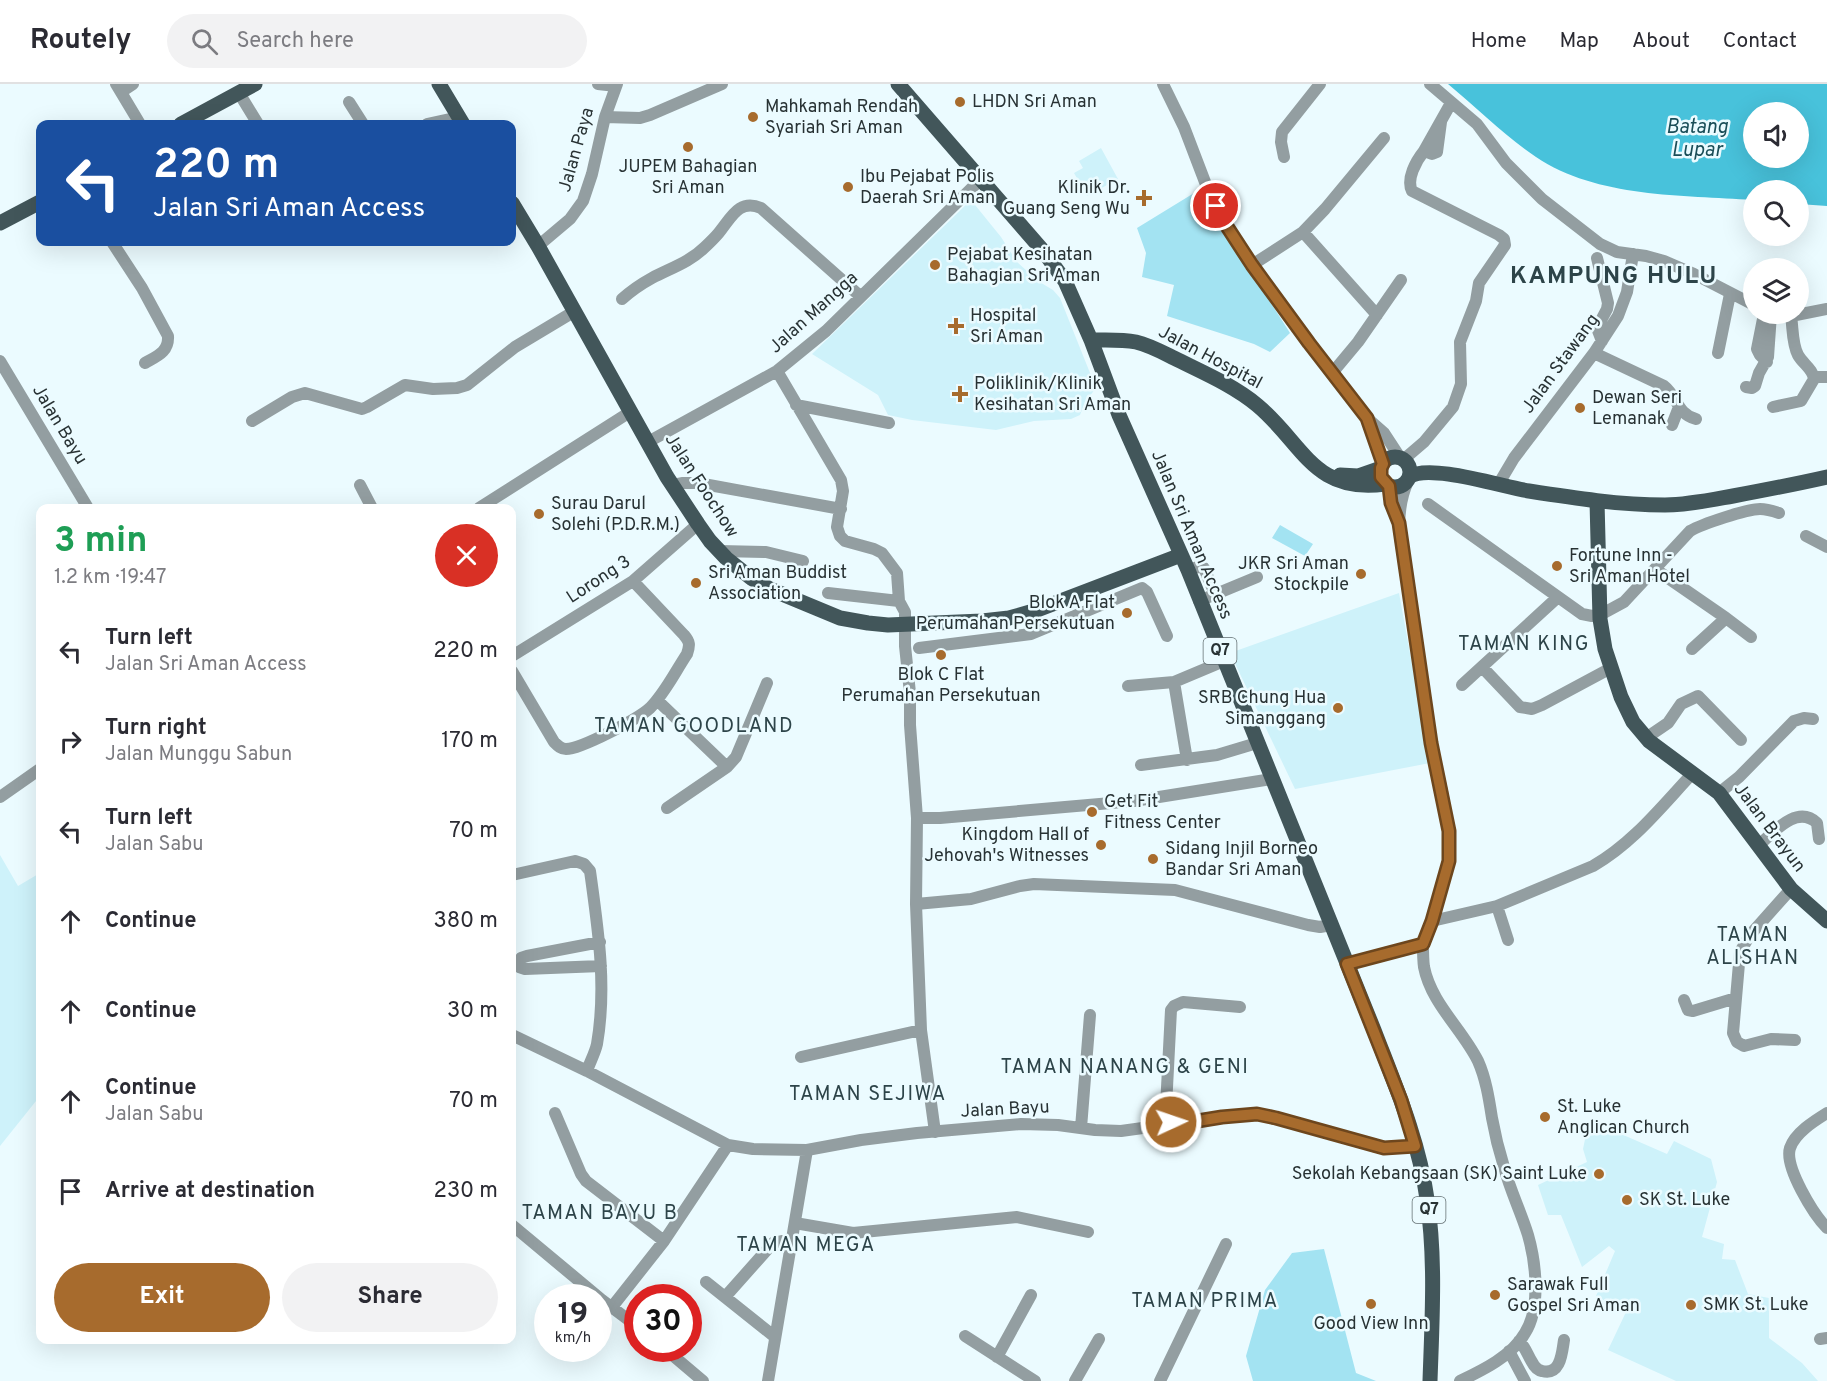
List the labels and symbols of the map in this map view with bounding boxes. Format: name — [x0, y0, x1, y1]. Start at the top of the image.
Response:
place label: LHDN Sri Aman — [972, 91, 1097, 114]
marker: LHDN Sri Aman — [953, 95, 967, 109]
place label: Mahkamah Rendah Syariah Sri Aman — [765, 96, 918, 140]
street label: Jalan Paya — [554, 105, 600, 195]
marker: Mahkamah Rendah Syariah Sri Aman — [746, 110, 760, 124]
water label: Batang Lupar — [1666, 115, 1729, 164]
marker: JUPEM Bahagian Sri Aman — [681, 140, 695, 154]
place label: JUPEM Bahagian Sri Aman — [619, 156, 757, 200]
place label: Ibu Pejabat Polis Daerah Sri Aman — [860, 166, 995, 210]
place label: Klinik Dr. Guang Seng Wu — [1003, 177, 1130, 221]
marker: Ibu Pejabat Polis Daerah Sri Aman — [841, 180, 855, 194]
pin — [1190, 180, 1241, 231]
marker: Klinik Dr. Guang Seng Wu — [1135, 189, 1153, 207]
place label: Pejabat Kesihatan Bahagian Sri Aman — [947, 244, 1100, 288]
marker: Pejabat Kesihatan Bahagian Sri Aman — [928, 258, 942, 272]
district label: KAMPUNG HULU — [1510, 262, 1718, 292]
street label: Jalan Mangga — [765, 267, 863, 359]
place label: Hospital Sri Aman — [970, 305, 1043, 349]
street label: Jalan Stawang — [1517, 310, 1605, 418]
marker: Hospital Sri Aman — [947, 317, 965, 335]
street label: Jalan Hospital — [1154, 321, 1266, 395]
place label: Poliklinik/Klinik Kesihatan Sri Aman — [974, 373, 1131, 417]
street label: Jalan Bayu — [26, 381, 92, 469]
marker: Poliklinik/Klinik Kesihatan Sri Aman — [951, 385, 969, 403]
place label: Dewan Seri Lemanak — [1592, 387, 1682, 431]
marker: Dewan Seri Lemanak — [1573, 401, 1587, 415]
street label: Jalan Foochow — [659, 430, 743, 543]
street label: Jalan Sri Aman Access — [1145, 447, 1237, 623]
place label: Surau Darul Solehi (P.D.R.M.) — [551, 493, 680, 537]
marker: Surau Darul Solehi (P.D.R.M.) — [532, 507, 546, 521]
place label: Fortune Inn - Sri Aman Hotel — [1569, 545, 1690, 589]
street label: Lorong 3 — [562, 551, 636, 609]
place label: JKR Sri Aman Stockpile — [1238, 553, 1349, 597]
marker: Fortune Inn - Sri Aman Hotel — [1550, 559, 1564, 573]
place label: Sri Aman Buddist Association — [708, 562, 847, 606]
marker: JKR Sri Aman Stockpile — [1354, 567, 1368, 581]
marker: Sri Aman Buddist Association — [689, 576, 703, 590]
place label: Blok A Flat Perumahan Persekutuan — [916, 592, 1115, 636]
marker: Blok A Flat Perumahan Persekutuan — [1120, 606, 1134, 620]
district label: TAMAN KING — [1458, 632, 1590, 658]
road number: Q7 — [1204, 638, 1236, 664]
marker: Blok C Flat Perumahan Persekutuan — [934, 648, 948, 662]
place label: Blok C Flat Perumahan Persekutuan — [841, 664, 1041, 708]
place label: SRB Chung Hua Simanggang — [1198, 687, 1326, 731]
marker: SRB Chung Hua Simanggang — [1331, 701, 1345, 715]
district label: TAMAN GOODLAND — [594, 714, 794, 740]
street label: Jalan Brayun — [1728, 779, 1810, 877]
place label: Get Fit Fitness Center — [1104, 791, 1221, 835]
marker: Get Fit Fitness Center — [1085, 805, 1099, 819]
place label: Kingdom Hall of Jehovah's Witnesses — [924, 824, 1089, 868]
marker: Kingdom Hall of Jehovah's Witnesses — [1094, 838, 1108, 852]
place label: Sidang Injil Borneo Bandar Sri Aman — [1165, 838, 1318, 882]
marker: Sidang Injil Borneo Bandar Sri Aman — [1146, 852, 1160, 866]
district label: TAMAN ALISHAN — [1706, 923, 1800, 972]
district label: TAMAN NANANG & GENI — [1001, 1055, 1249, 1081]
district label: TAMAN SEJIWA — [789, 1082, 947, 1108]
position arrow — [1139, 1090, 1203, 1154]
street label: Jalan Bayu — [960, 1096, 1050, 1124]
place label: St. Luke Anglican Church — [1557, 1096, 1690, 1140]
marker: St. Luke Anglican Church — [1538, 1110, 1552, 1124]
place label: Sekolah Kebangsaan (SK) Saint Luke — [1292, 1163, 1587, 1186]
marker: Sekolah Kebangsaan (SK) Saint Luke — [1592, 1167, 1606, 1181]
place label: SK St. Luke — [1639, 1189, 1730, 1212]
marker: SK St. Luke — [1620, 1193, 1634, 1207]
road number: Q7 — [1412, 1197, 1446, 1223]
district label: TAMAN BAYU B — [522, 1201, 678, 1227]
district label: TAMAN MEGA — [736, 1233, 876, 1259]
place label: Sarawak Full Gospel Sri Aman — [1507, 1274, 1640, 1318]
speed limit sign: 30 — [624, 1284, 702, 1362]
marker: Sarawak Full Gospel Sri Aman — [1488, 1288, 1502, 1302]
district label: TAMAN PRIMA — [1131, 1289, 1279, 1315]
place label: SMK St. Luke — [1703, 1294, 1809, 1317]
marker: Good View Inn — [1364, 1297, 1378, 1311]
marker: SMK St. Luke — [1684, 1298, 1698, 1312]
place label: Good View Inn — [1313, 1313, 1429, 1336]

